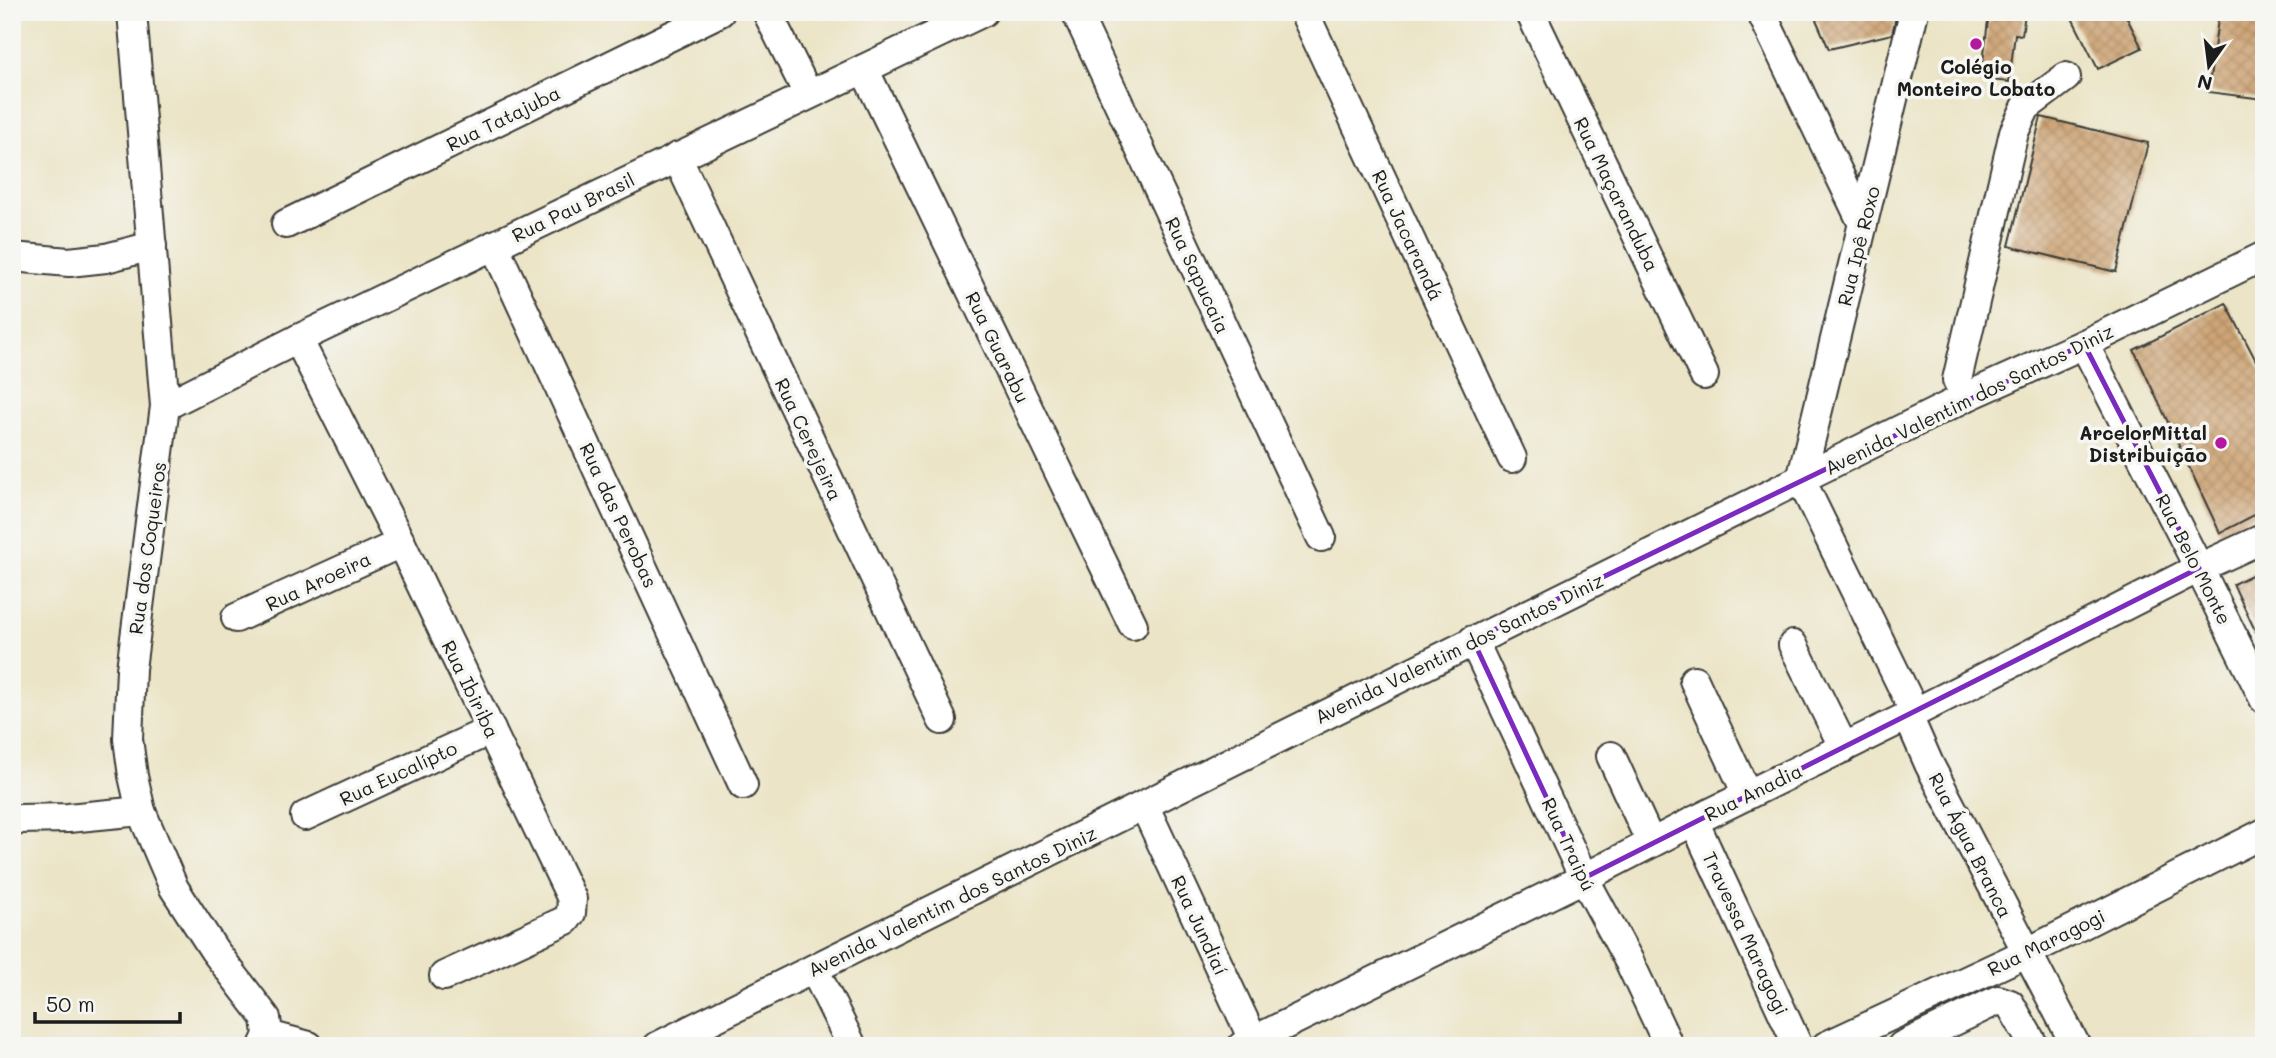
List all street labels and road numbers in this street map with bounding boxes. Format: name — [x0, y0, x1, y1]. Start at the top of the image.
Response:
street label: Rua Tatajuba — [442, 80, 564, 156]
street label: Rua Maçaranduba — [1569, 113, 1665, 275]
street label: Rua Jacarandá — [1367, 166, 1449, 304]
street label: Rua Pau Brasil — [508, 167, 638, 247]
street label: Rua Ipê Roxo — [1831, 183, 1885, 309]
street label: Rua Sapucaia — [1160, 213, 1236, 337]
street label: Rua Guarabu — [960, 287, 1036, 407]
street label: Avenida Valentim dos Santos Diniz — [1820, 318, 2118, 480]
street label: Rua Cerejeira — [770, 374, 848, 504]
street label: Rua das Perobas — [574, 439, 664, 591]
street label: Rua dos Coqueiros — [123, 460, 171, 636]
street label: Rua Belo Monte — [2150, 490, 2238, 628]
street label: Rua Aroeira — [261, 546, 375, 616]
street label: Avenida Valentim dos Santos Diniz — [1310, 567, 1608, 729]
street label: Rua Ibiriba — [437, 636, 505, 742]
street label: Rua Eucalípto — [335, 735, 461, 811]
street label: Rua Anadia — [1700, 758, 1806, 826]
street label: Rua Água Branca — [1924, 768, 2018, 922]
street label: Rua Traipú — [1536, 793, 1602, 895]
street label: Avenida Valentim dos Santos Diniz — [803, 820, 1101, 982]
street label: Travessa Maragogi — [1697, 847, 1795, 1019]
street label: Rua Jundiaí — [1166, 871, 1234, 979]
street label: Rua Maragogi — [1983, 903, 2109, 981]

